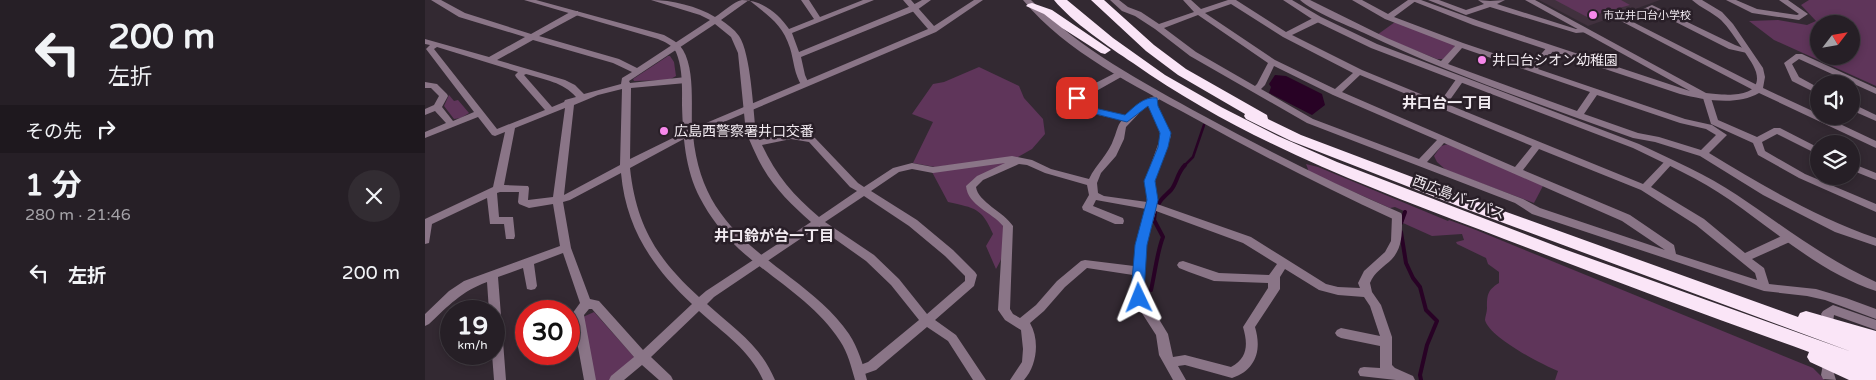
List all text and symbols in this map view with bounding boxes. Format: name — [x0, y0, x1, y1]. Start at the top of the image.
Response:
marker: 市立井口台小学校 — [1587, 9, 1599, 21]
place label: 市立井口台小学校 — [1603, 9, 1691, 22]
north arrow — [1810, 15, 1860, 65]
map controls — [1810, 15, 1860, 185]
text: 200 m — [108, 16, 215, 58]
icon: left — [25, 20, 90, 85]
place label: 井口台シオン幼稚園 — [1492, 52, 1618, 69]
marker: 井口台シオン幼稚園 — [1476, 54, 1488, 66]
text: 左折 — [108, 64, 152, 90]
button: sound — [1810, 75, 1860, 125]
pin — [1056, 77, 1098, 119]
icon: arrive — [1063, 84, 1091, 112]
district label: 井口台一丁目 — [1402, 94, 1492, 112]
icon: right — [92, 115, 120, 143]
text: その先 — [25, 121, 82, 143]
place label: 広島西警察署井口交番 — [674, 123, 814, 140]
marker: 広島西警察署井口交番 — [658, 125, 670, 137]
button: layers — [1810, 135, 1860, 185]
text: 1 分 — [25, 167, 82, 204]
button: close — [348, 170, 400, 222]
street label: 西広島バイパス — [1410, 172, 1507, 223]
text: 280 m · 21:46 — [25, 205, 131, 225]
district label: 井口鈴が台一丁目 — [714, 227, 834, 245]
icon: left — [25, 259, 53, 287]
text: 200 m — [342, 262, 400, 284]
text: 左折 — [68, 265, 106, 287]
position arrow — [1112, 271, 1164, 323]
speed limit sign: 30 — [515, 300, 580, 365]
text: 19 — [457, 311, 488, 341]
text: km/h — [457, 338, 488, 352]

